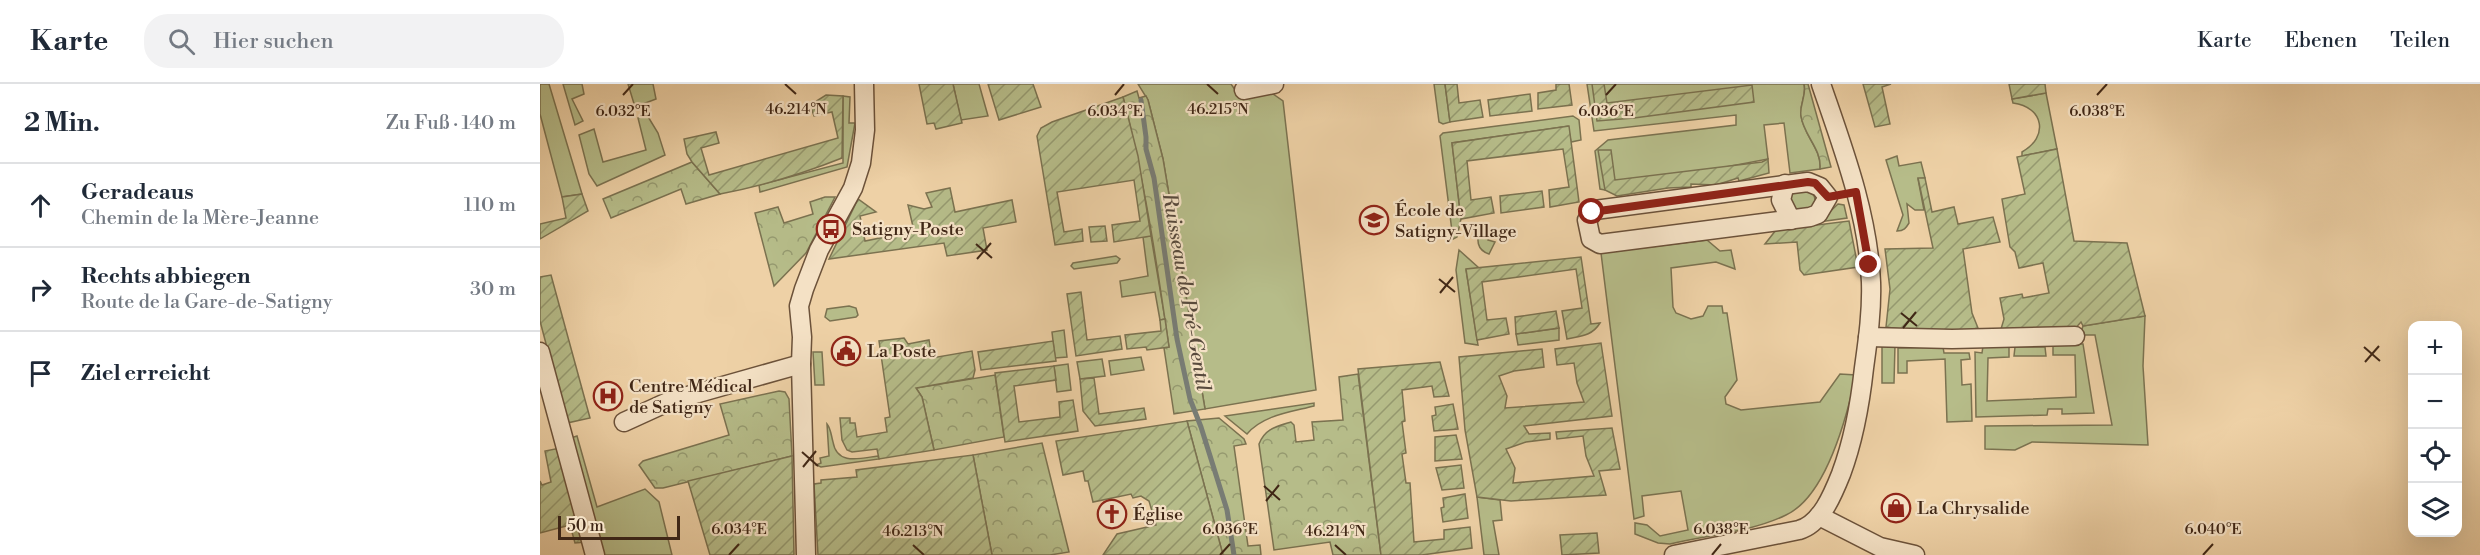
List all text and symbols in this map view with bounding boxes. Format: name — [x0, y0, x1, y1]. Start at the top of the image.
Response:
search box — [144, 14, 564, 68]
text: Karte — [30, 24, 108, 59]
icon: search — [165, 25, 198, 58]
text: Hier suchen — [213, 28, 334, 55]
text: Karte — [2197, 28, 2252, 54]
text: Ebenen — [2285, 28, 2357, 54]
text: Teilen — [2390, 28, 2450, 54]
text: 46.214°N — [765, 100, 827, 119]
text: 46.215°N — [1187, 100, 1249, 119]
text: 6.032°E — [595, 102, 651, 121]
text: 6.034°E — [1087, 102, 1143, 121]
text: 6.036°E — [1578, 102, 1634, 121]
text: 6.038°E — [2069, 102, 2125, 121]
text: 2 Min. — [24, 107, 100, 139]
text: Zu Fuß · 140 m — [386, 111, 516, 136]
text: Geradeaus — [81, 179, 194, 206]
icon: ahead — [24, 189, 57, 222]
water label: Ruisseau de Pré-Gentil — [1156, 190, 1215, 394]
text: 110 m — [464, 193, 516, 218]
route start — [1578, 198, 1604, 224]
place label: École de Satigny-Village — [1395, 199, 1517, 243]
school or university icon: École de Satigny-Village — [1358, 204, 1390, 236]
text: Chemin de la Mère-Jeanne — [81, 206, 319, 231]
bus stop icon: Satigny-Poste — [815, 213, 847, 245]
place label: Satigny-Poste — [852, 218, 964, 241]
route end — [1855, 251, 1881, 277]
text: Rechts abbiegen — [81, 263, 251, 290]
icon: right — [24, 273, 57, 306]
text: 30 m — [470, 277, 516, 302]
text: Route de la Gare-de-Satigny — [81, 290, 332, 315]
map controls — [2408, 321, 2462, 537]
button: + — [2408, 321, 2462, 375]
public building icon: La Poste — [830, 335, 862, 367]
place label: La Poste — [867, 340, 936, 363]
icon: arrive — [24, 357, 57, 390]
text: Ziel erreicht — [81, 360, 210, 387]
place label: Centre Médical de Satigny — [629, 375, 753, 419]
button: − — [2408, 375, 2462, 429]
hospital icon: Centre Médical de Satigny — [592, 380, 624, 412]
button: locate — [2408, 429, 2462, 483]
button: layers — [2408, 483, 2462, 537]
shop icon: La Chrysalide — [1880, 492, 1912, 524]
place label: La Chrysalide — [1917, 497, 2030, 520]
church icon: Église — [1096, 498, 1128, 530]
place label: Église — [1133, 503, 1183, 526]
scale bar — [558, 513, 680, 540]
text: 50 m — [567, 516, 604, 536]
text: 6.034°E — [711, 520, 767, 539]
text: 6.036°E — [1202, 520, 1258, 539]
text: 6.038°E — [1693, 520, 1749, 539]
text: 6.040°E — [2184, 520, 2242, 539]
text: 46.213°N — [882, 522, 944, 541]
text: 46.214°N — [1304, 522, 1366, 541]

